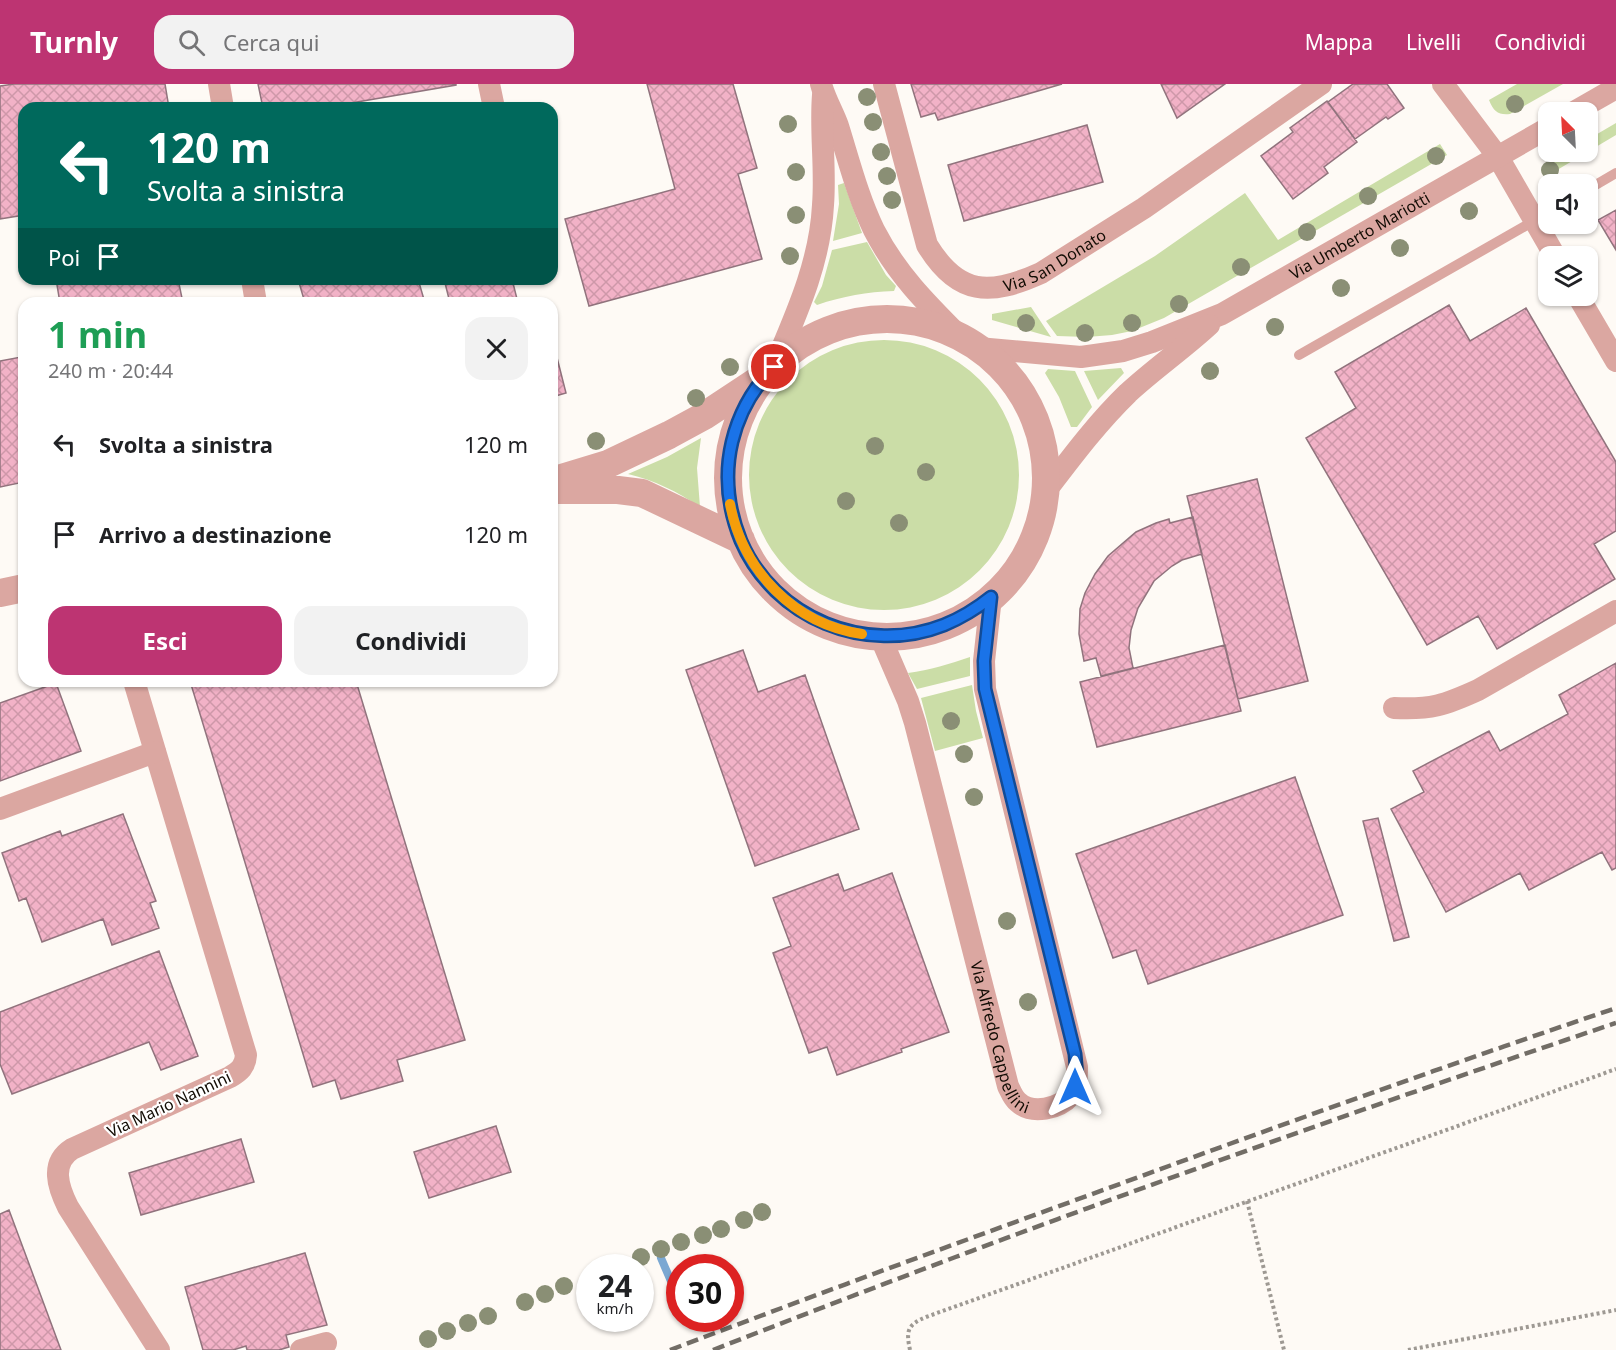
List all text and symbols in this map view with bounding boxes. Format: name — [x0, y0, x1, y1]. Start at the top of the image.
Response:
search box — [154, 15, 574, 69]
text: Turnly — [30, 23, 118, 61]
icon: search — [175, 26, 208, 59]
text: Cerca qui — [223, 27, 319, 57]
text: Mappa — [1305, 28, 1373, 56]
text: Livelli — [1406, 28, 1461, 56]
text: Condividi — [1494, 28, 1586, 56]
north arrow — [1538, 102, 1598, 162]
map controls — [1538, 102, 1598, 306]
text: 120 m — [147, 118, 271, 175]
icon: left — [48, 126, 126, 204]
text: Svolta a sinistra — [147, 172, 345, 209]
button: sound — [1538, 174, 1598, 234]
street label: Via Umberto Mariotti — [1285, 187, 1434, 284]
street label: Via San Donato — [1001, 224, 1110, 297]
icon: arrive — [92, 240, 125, 273]
text: Poi — [48, 242, 80, 272]
button: layers — [1538, 246, 1598, 306]
text: 1 min — [48, 310, 147, 359]
button: close — [465, 317, 528, 380]
pin — [748, 341, 799, 392]
icon: arrive — [757, 350, 790, 383]
text: 240 m · 20:44 — [48, 357, 173, 384]
icon: left — [48, 428, 81, 461]
text: Svolta a sinistra — [99, 429, 273, 459]
text: 120 m — [464, 429, 528, 459]
icon: arrive — [48, 518, 81, 551]
text: Arrivo a destinazione — [99, 519, 332, 549]
text: 120 m — [464, 519, 528, 549]
button: Esci — [48, 606, 282, 675]
button: Condividi — [294, 606, 528, 675]
street label: Via Alfredo Cappellini — [965, 959, 1033, 1118]
position arrow — [1043, 1055, 1107, 1119]
street label: Via Mario Nannini — [104, 1066, 234, 1142]
speed limit sign: 30 — [666, 1254, 744, 1332]
text: 24 — [598, 1265, 632, 1306]
text: km/h — [597, 1298, 633, 1318]

